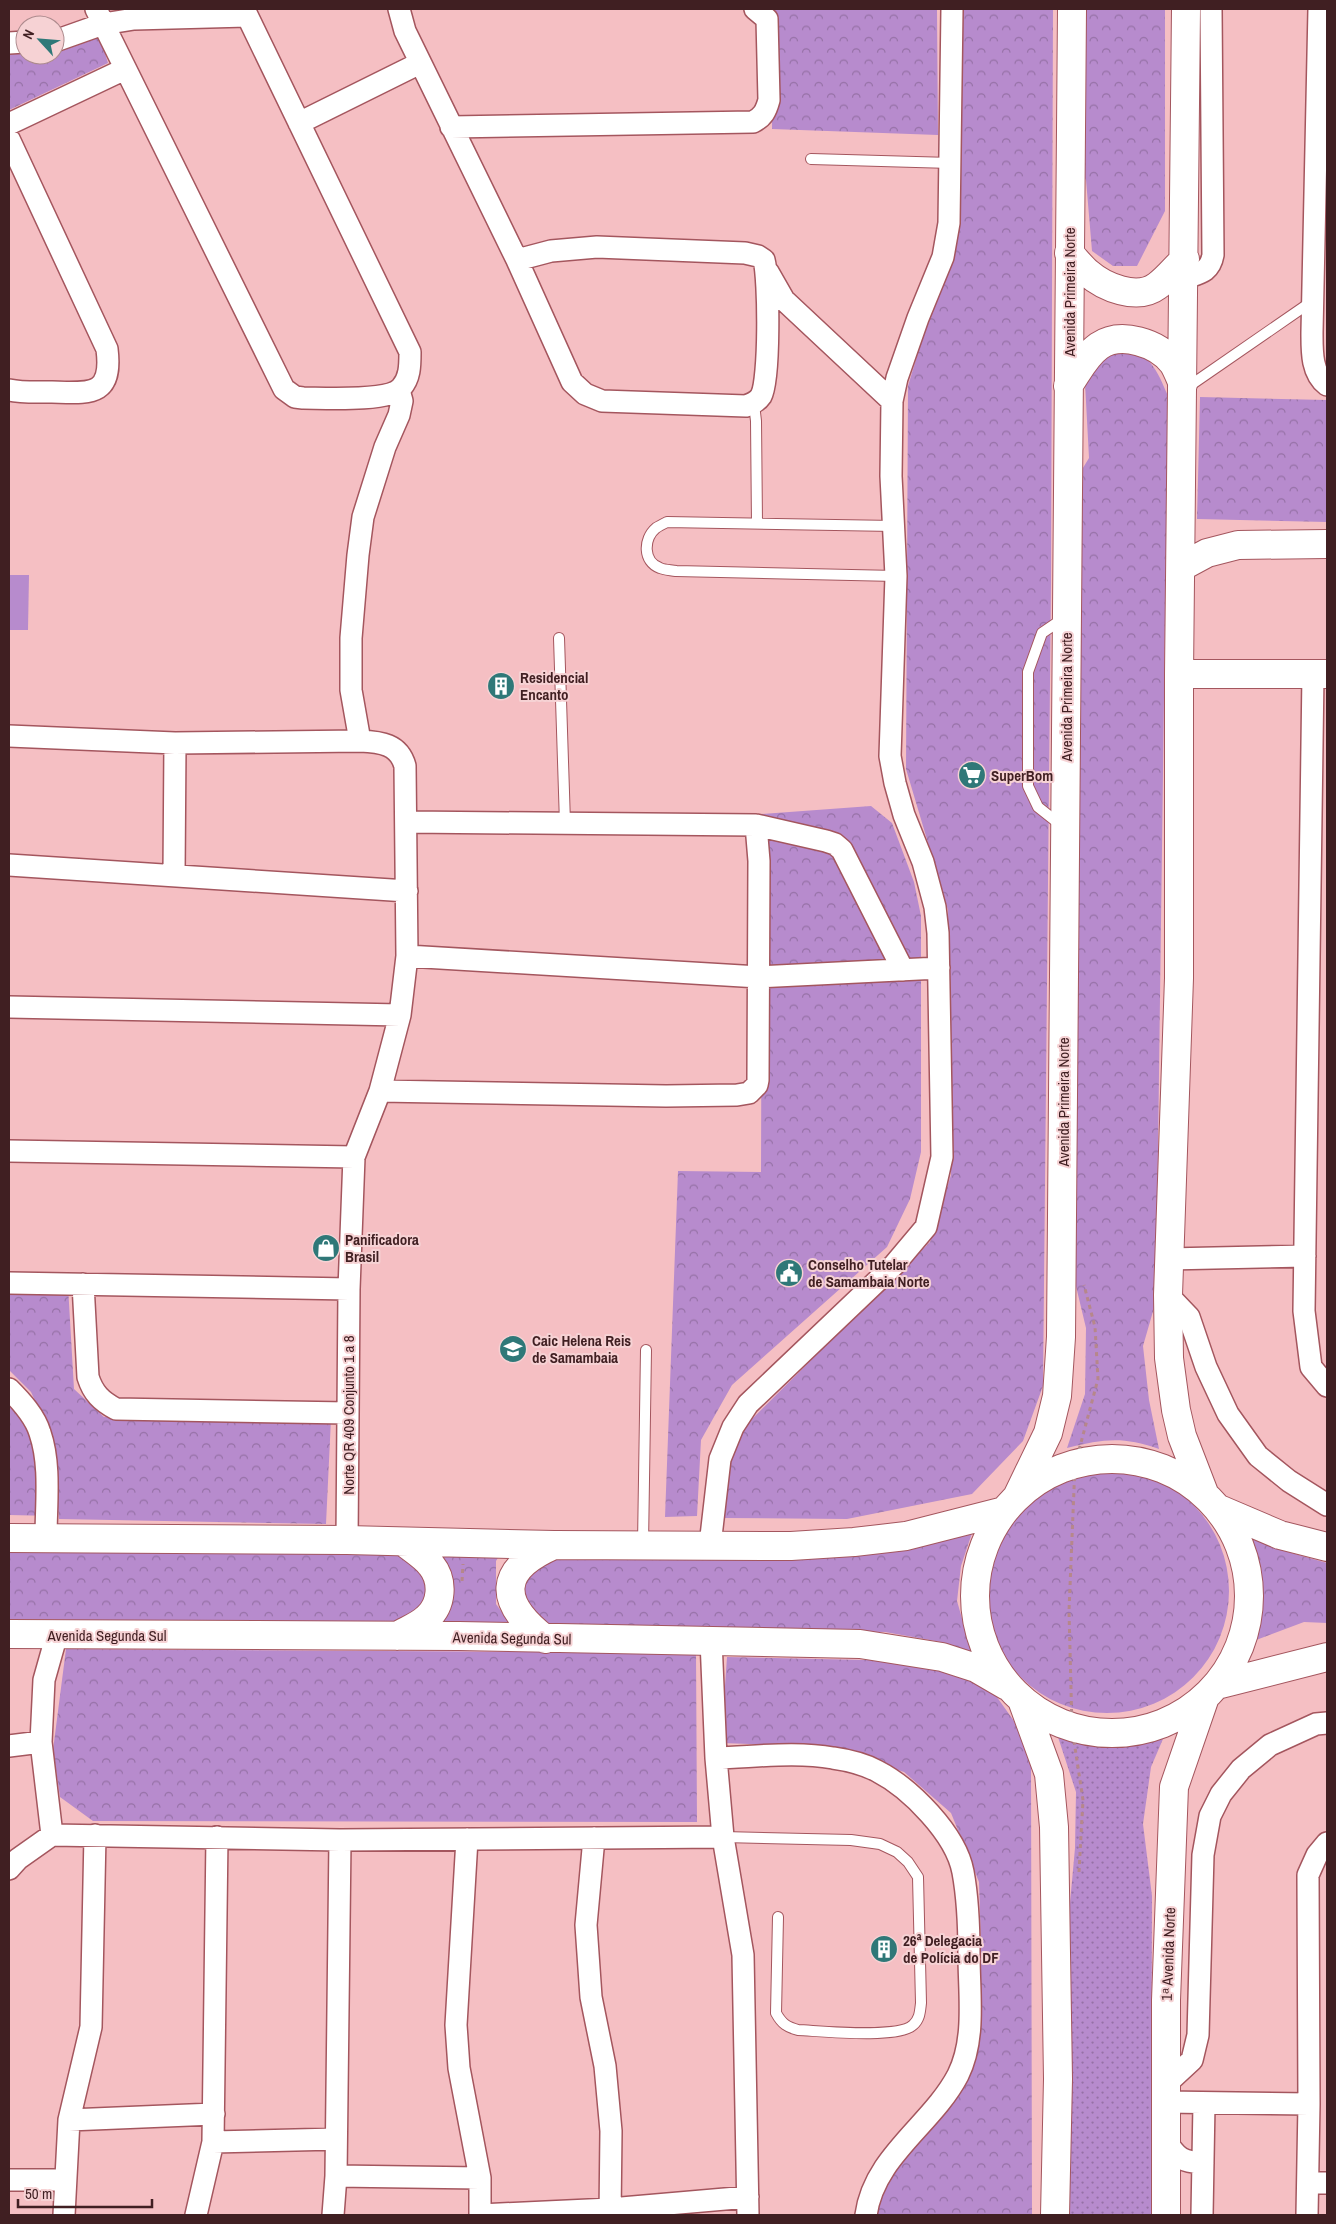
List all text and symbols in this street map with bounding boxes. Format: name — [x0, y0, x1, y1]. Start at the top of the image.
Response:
north arrow — [15, 15, 65, 65]
text: N — [18, 27, 38, 42]
street label: Avenida Primeira Norte — [1059, 227, 1080, 358]
street label: Avenida Primeira Norte — [1056, 632, 1077, 763]
place label: Residencial Encanto — [520, 667, 588, 705]
building icon: Residencial Encanto — [486, 671, 516, 701]
supermarket icon: SuperBom — [957, 760, 987, 790]
place label: SuperBom — [991, 765, 1053, 786]
street label: Avenida Primeira Norte — [1053, 1037, 1074, 1168]
place label: Panificadora Brasil — [345, 1229, 419, 1267]
shop icon: Panificadora Brasil — [311, 1233, 341, 1263]
place label: Conselho Tutelar de Samambaia Norte — [808, 1254, 930, 1292]
public building icon: Conselho Tutelar de Samambaia Norte — [774, 1258, 804, 1288]
place label: Caic Helena Reis de Samambaia — [532, 1330, 631, 1368]
school or university icon: Caic Helena Reis de Samambaia — [498, 1334, 528, 1364]
street label: Norte QR 409 Conjunto 1 a 8 — [338, 1335, 359, 1495]
street label: Avenida Segunda Sul — [47, 1625, 166, 1646]
street label: Avenida Segunda Sul — [451, 1626, 572, 1650]
street label: 1ᵃ Avenida Norte — [1156, 1907, 1180, 2001]
place label: 26ª Delegacia de Polícia do DF — [903, 1930, 999, 1968]
building icon: 26ª Delegacia de Polícia do DF — [869, 1934, 899, 1964]
scale bar — [18, 2176, 151, 2208]
text: 50 m — [25, 2183, 52, 2204]

